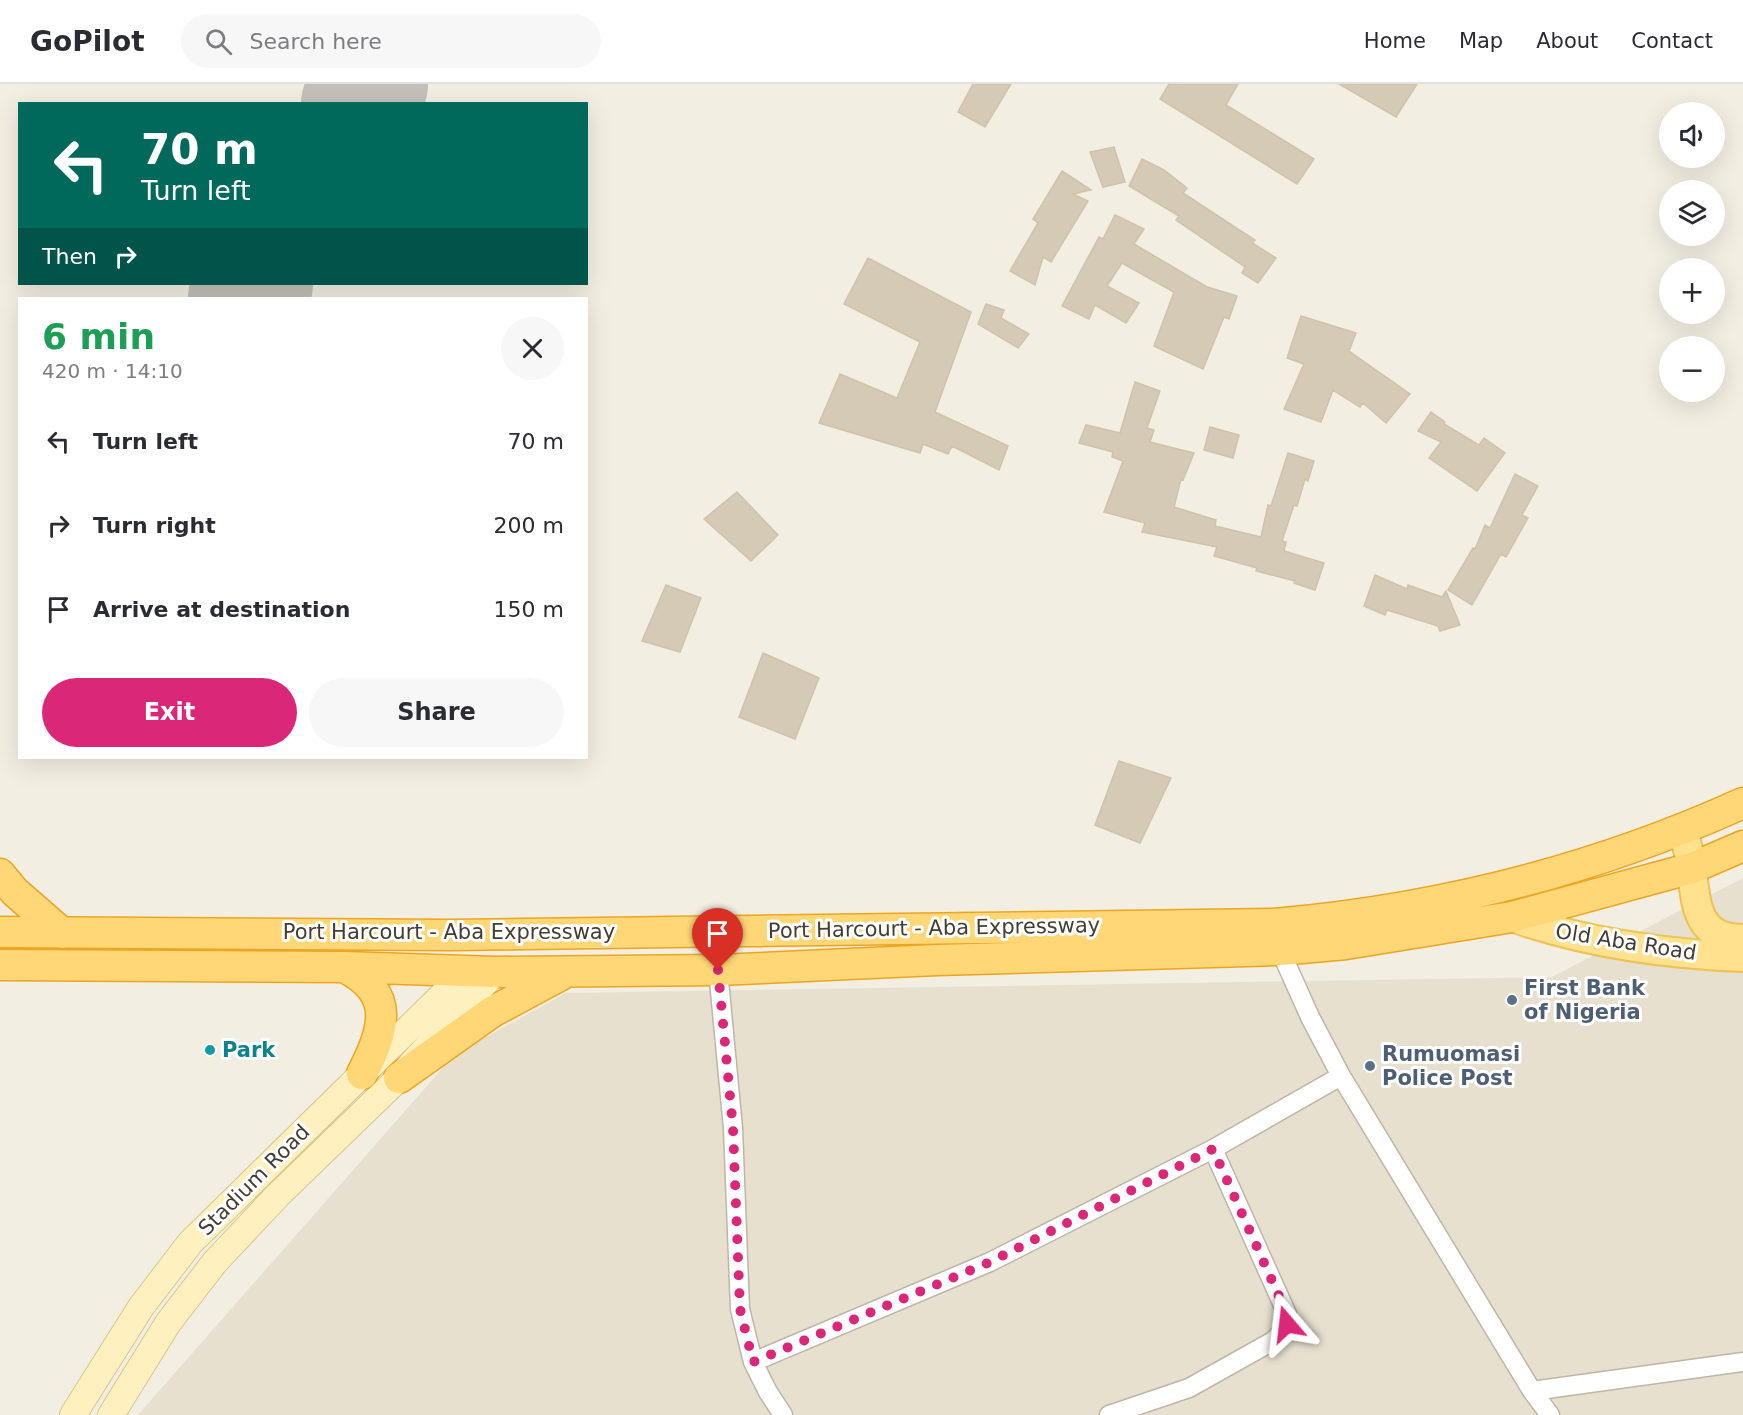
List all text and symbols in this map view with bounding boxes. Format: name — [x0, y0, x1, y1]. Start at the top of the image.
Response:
search box — [181, 14, 601, 68]
text: GoPilot — [30, 25, 145, 58]
icon: search — [202, 25, 235, 58]
text: Search here — [250, 29, 382, 54]
text: Home — [1364, 29, 1426, 53]
text: Map — [1459, 29, 1503, 53]
text: About — [1536, 29, 1598, 53]
text: Contact — [1631, 29, 1713, 53]
map controls — [1659, 102, 1725, 402]
button: sound — [1659, 102, 1725, 168]
text: 70 m — [141, 125, 258, 174]
icon: left — [42, 126, 120, 204]
text: Turn left — [141, 175, 251, 206]
button: layers — [1659, 180, 1725, 246]
icon: right — [109, 240, 142, 273]
text: Then — [42, 244, 97, 269]
button: + — [1659, 258, 1725, 324]
text: 6 min — [42, 316, 155, 357]
button: close — [501, 317, 564, 380]
button: − — [1659, 336, 1725, 402]
text: 420 m · 14:10 — [42, 359, 183, 383]
icon: left — [42, 425, 75, 458]
text: Turn left — [93, 429, 198, 454]
text: 70 m — [508, 429, 564, 454]
icon: right — [42, 509, 75, 542]
text: Turn right — [93, 513, 216, 538]
text: 200 m — [494, 513, 564, 538]
icon: arrive — [42, 593, 75, 626]
text: Arrive at destination — [93, 597, 350, 622]
text: 150 m — [494, 597, 564, 622]
button: Exit — [42, 678, 297, 747]
button: Share — [309, 678, 564, 747]
pin — [692, 908, 743, 970]
street label: Port Harcourt - Aba Expressway — [768, 913, 1100, 943]
icon: arrive — [701, 917, 734, 950]
street label: Old Aba Road — [1554, 919, 1698, 965]
street label: Port Harcourt - Aba Expressway — [283, 920, 615, 944]
place label: First Bank of Nigeria — [1524, 976, 1646, 1024]
marker: First Bank of Nigeria — [1505, 993, 1519, 1007]
place label: Park — [222, 1038, 276, 1062]
place label: Rumuomasi Police Post — [1382, 1042, 1520, 1090]
marker: Park — [203, 1043, 217, 1057]
marker: Rumuomasi Police Post — [1363, 1059, 1377, 1073]
street label: Stadium Road — [194, 1120, 314, 1240]
position arrow — [1255, 1292, 1319, 1356]

